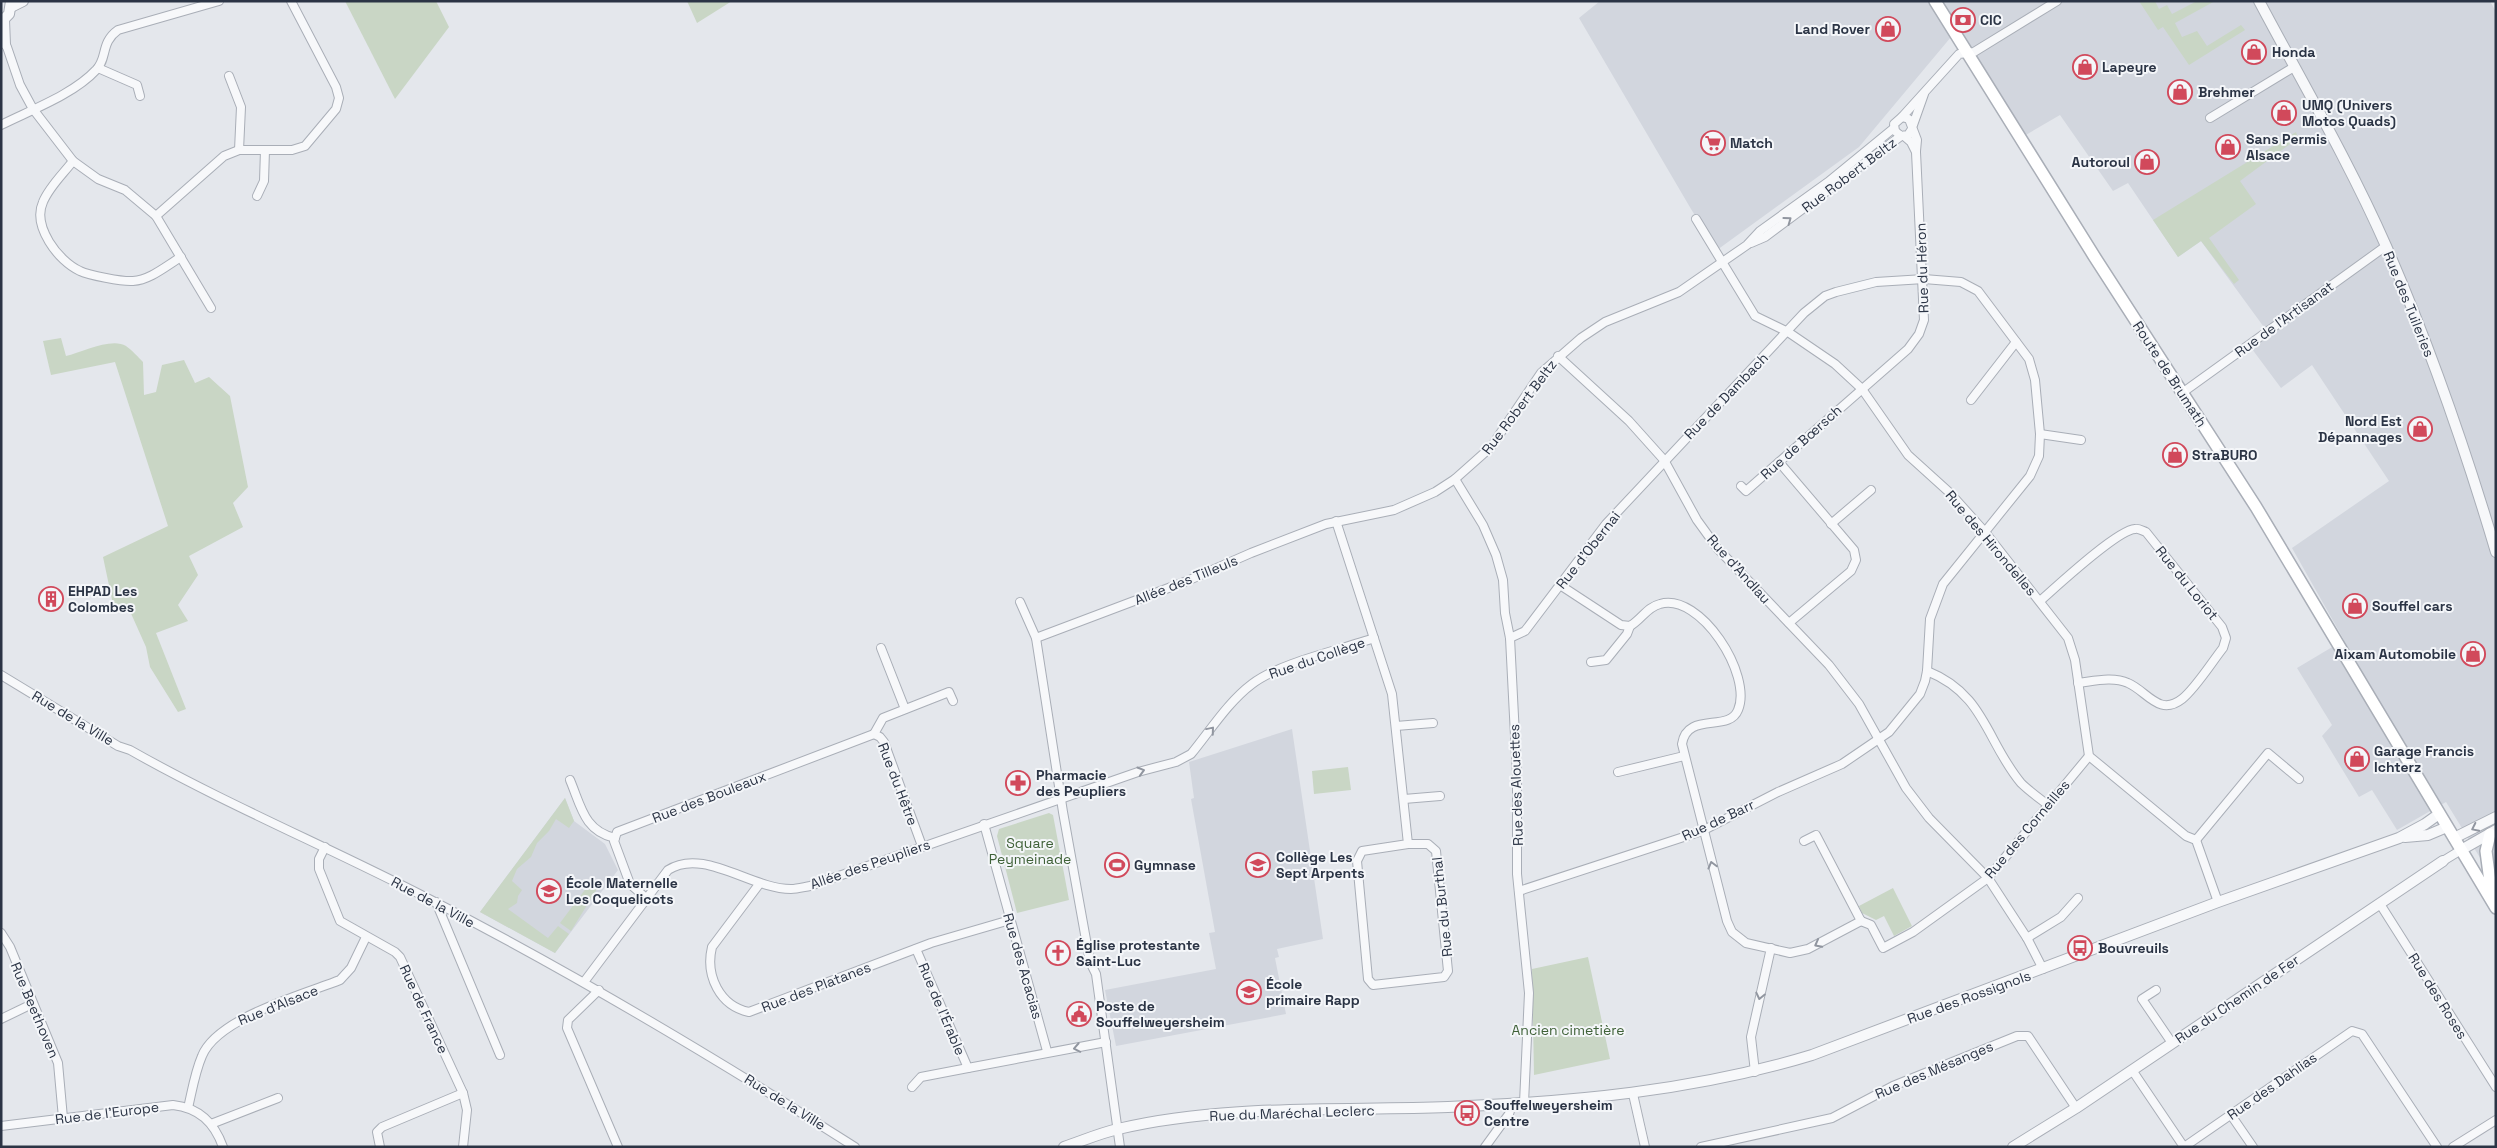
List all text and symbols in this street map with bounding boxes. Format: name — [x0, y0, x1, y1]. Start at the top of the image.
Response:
bank icon: CIC — [1950, 7, 1976, 33]
place label: CIC — [1980, 11, 2002, 29]
shop icon: Land Rover — [1875, 16, 1901, 42]
place label: Land Rover — [1795, 20, 1870, 38]
shop icon: Honda — [2241, 39, 2267, 65]
place label: Honda — [2272, 43, 2315, 61]
shop icon: Lapeyre — [2072, 54, 2098, 80]
place label: Lapeyre — [2102, 58, 2157, 76]
shop icon: Brehmer — [2167, 79, 2193, 105]
place label: Brehmer — [2198, 83, 2255, 101]
place label: UMQ (Univers Motos Quads) — [2302, 96, 2396, 130]
shop icon: UMQ (Univers Motos Quads) — [2271, 100, 2297, 126]
supermarket icon: Match — [1700, 130, 1726, 156]
place label: Sans Permis Alsace — [2246, 130, 2327, 164]
street label: Rue Robert Beltz — [1798, 133, 1900, 217]
place label: Match — [1730, 134, 1773, 152]
shop icon: Sans Permis Alsace — [2215, 134, 2241, 160]
shop icon: Autoroul — [2134, 149, 2160, 175]
place label: Autoroul — [2072, 153, 2130, 171]
one-way arrow — [1782, 217, 1792, 226]
street label: Rue du Héron — [1911, 223, 1933, 313]
street label: Rue des Tuileries — [2380, 248, 2438, 360]
street label: Rue de l'Artisanat — [2231, 277, 2337, 361]
street label: Route de Brumath — [2129, 318, 2211, 430]
street label: Rue de Dambach — [1680, 349, 1772, 443]
street label: Rue Robert Beltz — [1477, 356, 1561, 458]
street label: Rue de Bœrsch — [1757, 401, 1845, 483]
place label: Nord Est Dépannages — [2318, 412, 2402, 446]
shop icon: Nord Est Dépannages — [2407, 416, 2433, 442]
shop icon: StraBURO — [2162, 442, 2188, 468]
place label: StraBURO — [2192, 446, 2257, 464]
street label: Rue des Hirondelles — [1942, 487, 2040, 599]
street label: Rue d'Obernai — [1552, 508, 1624, 592]
street label: Rue d'Andlau — [1703, 531, 1775, 607]
street label: Rue du Loriot — [2152, 542, 2222, 624]
street label: Allée des Tilleuls — [1132, 551, 1240, 609]
place label: EHPAD Les Colombes — [68, 582, 137, 616]
building icon: EHPAD Les Colombes — [38, 586, 64, 612]
shop icon: Souffel cars — [2342, 593, 2368, 619]
place label: Souffel cars — [2372, 597, 2453, 615]
street label: Rue du Collège — [1267, 633, 1367, 683]
shop icon: Aixam Automobile — [2460, 641, 2486, 667]
place label: Aixam Automobile — [2335, 645, 2456, 663]
street label: Rue de la Ville — [29, 687, 117, 749]
street label: Rue des Alouettes — [1505, 724, 1527, 846]
one-way arrow — [1205, 726, 1214, 735]
street label: Rue du Hêtre — [874, 740, 922, 828]
place label: Garage Francis Ichterz — [2374, 742, 2474, 776]
shop icon: Garage Francis Ichterz — [2344, 746, 2370, 772]
place label: Pharmacie des Peupliers — [1036, 766, 1126, 800]
street label: Rue des Bouleaux — [650, 767, 768, 827]
one-way arrow — [1136, 767, 1144, 777]
pharmacy icon: Pharmacie des Peupliers — [1005, 770, 1031, 796]
street label: Rue des Corneilles — [1980, 776, 2074, 882]
street label: Rue de Barr — [1679, 795, 1757, 845]
one-way arrow — [2471, 821, 2480, 832]
park label: Square Peymeinade — [989, 834, 1071, 868]
street label: Allée des Peupliers — [808, 835, 932, 893]
place label: Collège Les Sept Arpents — [1276, 848, 1365, 882]
sports icon: Gymnase — [1104, 852, 1130, 878]
school or university icon: Collège Les Sept Arpents — [1245, 852, 1271, 878]
place label: Gymnase — [1134, 856, 1196, 874]
street label: Rue du Burthal — [1428, 856, 1456, 958]
one-way arrow — [1707, 861, 1717, 869]
street label: Rue de la Ville — [388, 872, 478, 932]
place label: École Maternelle Les Coquelicots — [566, 874, 678, 908]
school or university icon: École Maternelle Les Coquelicots — [536, 878, 562, 904]
street label: Rue des Acacias — [999, 911, 1047, 1021]
bus stop icon: Bouvreuils — [2067, 935, 2093, 961]
place label: Église protestante Saint-Luc — [1076, 936, 1200, 970]
one-way arrow — [1814, 938, 1823, 948]
place label: Bouvreuils — [2098, 939, 2169, 957]
church icon: Église protestante Saint-Luc — [1045, 940, 1071, 966]
street label: Rue des Roses — [2404, 950, 2472, 1042]
street label: Rue du Chemin de Fer — [2171, 951, 2303, 1047]
street label: Rue des Platanes — [759, 958, 873, 1016]
street label: Rue Beethoven — [7, 959, 63, 1061]
street label: Rue de l'Érable — [914, 960, 970, 1058]
street label: Rue de France — [396, 962, 452, 1056]
street label: Rue des Rossignols — [1905, 966, 2033, 1028]
place label: École primaire Rapp — [1266, 975, 1360, 1009]
school or university icon: École primaire Rapp — [1236, 979, 1262, 1005]
street label: Rue d'Alsace — [235, 981, 321, 1029]
one-way arrow — [1755, 991, 1766, 1000]
place label: Poste de Souffelweyersheim — [1096, 997, 1225, 1031]
public building icon: Poste de Souffelweyersheim — [1066, 1001, 1092, 1027]
park label: Ancien cimetière — [1512, 1021, 1625, 1039]
street label: Rue des Mésanges — [1872, 1037, 1996, 1103]
one-way arrow — [1072, 1042, 1081, 1053]
street label: Rue des Dahlias — [2224, 1048, 2320, 1124]
street label: Rue de la Ville — [741, 1070, 829, 1134]
place label: Souffelweyersheim Centre — [1484, 1096, 1613, 1130]
street label: Rue de l'Europe — [54, 1098, 160, 1128]
bus stop icon: Souffelweyersheim Centre — [1454, 1100, 1480, 1126]
street label: Rue du Maréchal Leclerc — [1209, 1101, 1375, 1125]

